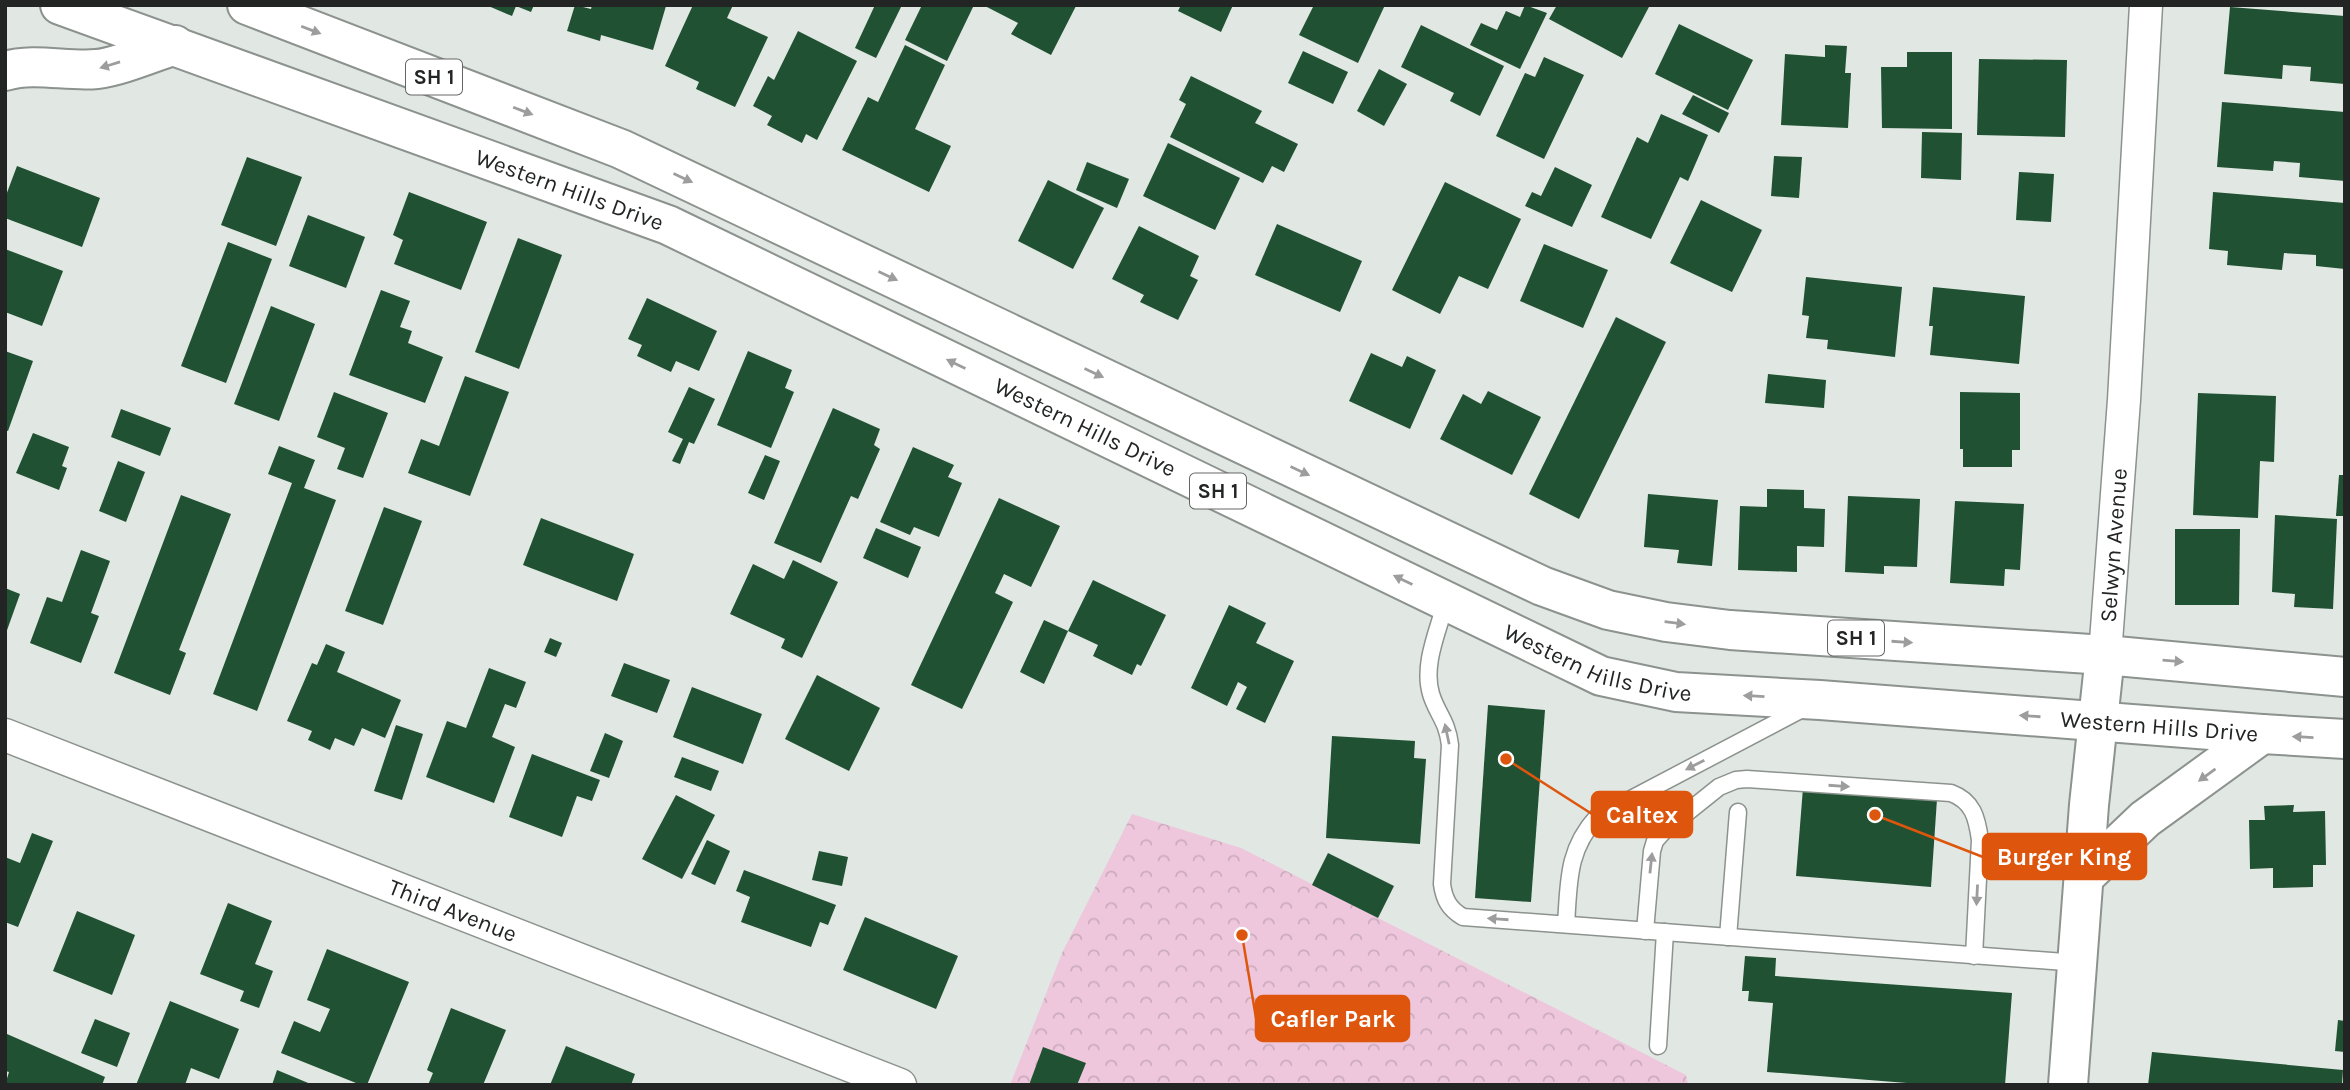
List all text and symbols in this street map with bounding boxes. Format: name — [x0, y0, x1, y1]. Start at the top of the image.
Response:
one-way arrow — [300, 24, 321, 35]
road number: SH 1 — [406, 60, 462, 94]
one-way arrow — [99, 61, 120, 71]
one-way arrow — [513, 106, 534, 117]
street label: Western Hills Drive — [472, 143, 668, 236]
one-way arrow — [673, 173, 693, 184]
one-way arrow — [878, 270, 898, 282]
one-way arrow — [946, 358, 966, 370]
one-way arrow — [1084, 367, 1104, 379]
street label: Western Hills Drive — [990, 371, 1180, 482]
one-way arrow — [1290, 465, 1310, 476]
street label: Selwyn Avenue — [2094, 467, 2132, 623]
road number: SH 1 — [1190, 474, 1246, 508]
one-way arrow — [1393, 574, 1413, 586]
street label: Western Hills Drive — [1500, 618, 1692, 706]
one-way arrow — [1664, 618, 1686, 629]
road number: SH 1 — [1828, 620, 1884, 656]
one-way arrow — [1891, 636, 1913, 647]
one-way arrow — [2163, 656, 2185, 667]
one-way arrow — [1743, 690, 1765, 701]
street label: Western Hills Drive — [2059, 705, 2259, 747]
one-way arrow — [2019, 710, 2041, 721]
one-way arrow — [1442, 722, 1453, 744]
one-way arrow — [2292, 731, 2314, 742]
one-way arrow — [1685, 759, 1704, 771]
one-way arrow — [2198, 768, 2216, 782]
one-way arrow — [1828, 780, 1850, 791]
callout: Caltex — [1592, 792, 1692, 837]
text: Caltex — [1606, 801, 1678, 829]
callout: Burger King — [1983, 834, 2146, 879]
text: Burger King — [1997, 843, 2131, 871]
one-way arrow — [1646, 852, 1657, 874]
street label: Third Avenue — [385, 873, 521, 947]
one-way arrow — [1972, 884, 1983, 906]
one-way arrow — [1487, 913, 1509, 924]
callout: Cafler Park — [1256, 996, 1409, 1041]
text: Cafler Park — [1270, 1005, 1396, 1033]

